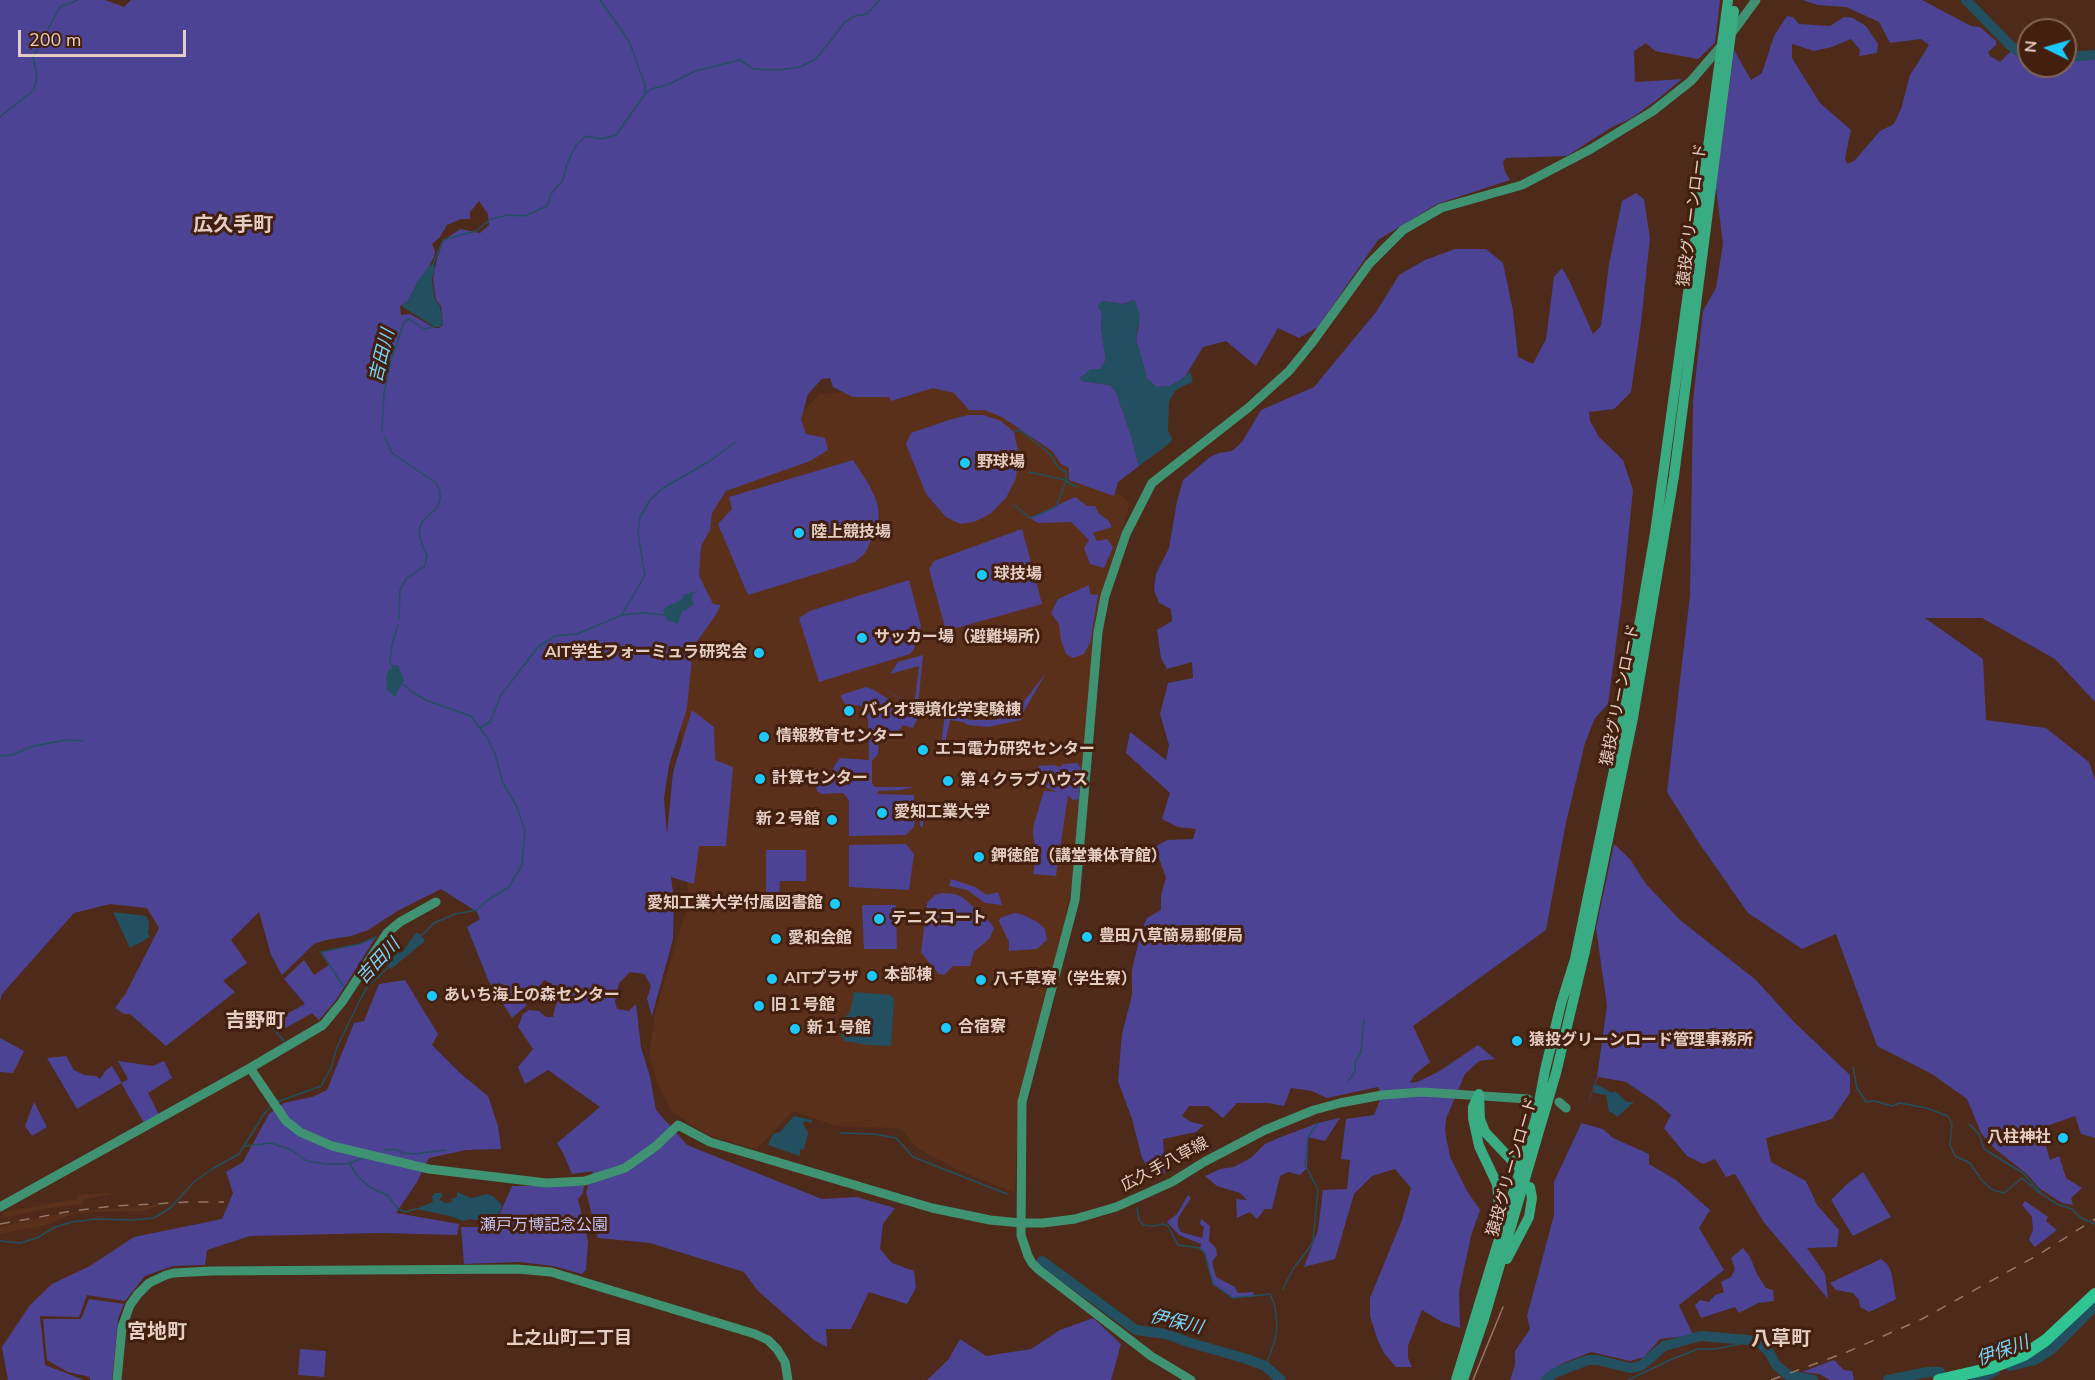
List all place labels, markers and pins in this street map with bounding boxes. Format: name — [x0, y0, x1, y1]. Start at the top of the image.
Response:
place label: 野球場 — [977, 453, 1025, 473]
marker: 野球場 — [958, 456, 972, 470]
place label: 陸上競技場 — [811, 523, 891, 543]
marker: 陸上競技場 — [792, 526, 806, 540]
place label: 球技場 — [994, 565, 1042, 585]
marker: 球技場 — [975, 568, 989, 582]
place label: サッカー場（避難場所） — [874, 628, 1050, 648]
marker: サッカー場（避難場所） — [855, 631, 869, 645]
place label: AIT学生フォーミュラ研究会 — [545, 643, 747, 663]
marker: AIT学生フォーミュラ研究会 — [752, 646, 766, 660]
place label: バイオ環境化学実験棟 — [861, 701, 1021, 721]
marker: バイオ環境化学実験棟 — [842, 704, 856, 718]
place label: 情報教育センター — [776, 727, 904, 747]
marker: 情報教育センター — [757, 730, 771, 744]
place label: エコ電力研究センター — [935, 740, 1095, 760]
marker: エコ電力研究センター — [916, 743, 930, 757]
place label: 計算センター — [772, 769, 868, 789]
place label: 第４クラブハウス — [960, 771, 1088, 791]
marker: 計算センター — [753, 772, 767, 786]
marker: 第４クラブハウス — [941, 774, 955, 788]
place label: 愛知工業大学 — [894, 803, 990, 823]
marker: 愛知工業大学 — [875, 806, 889, 820]
place label: 新２号館 — [756, 810, 820, 830]
marker: 新２号館 — [825, 813, 839, 827]
place label: 鉀徳館（講堂兼体育館） — [991, 847, 1167, 867]
marker: 鉀徳館（講堂兼体育館） — [972, 850, 986, 864]
place label: 愛知工業大学付属図書館 — [647, 894, 823, 914]
marker: 愛知工業大学付属図書館 — [828, 897, 842, 911]
place label: テニスコート — [891, 909, 987, 929]
marker: テニスコート — [872, 912, 886, 926]
place label: 豊田八草簡易郵便局 — [1099, 927, 1243, 947]
place label: 愛和会館 — [788, 929, 852, 949]
marker: 豊田八草簡易郵便局 — [1080, 930, 1094, 944]
marker: 愛和会館 — [769, 932, 783, 946]
place label: 本部棟 — [884, 966, 932, 986]
place label: AITプラザ — [784, 969, 858, 989]
marker: 本部棟 — [865, 969, 879, 983]
place label: 八千草寮（学生寮） — [993, 970, 1137, 990]
marker: AITプラザ — [765, 972, 779, 986]
marker: 八千草寮（学生寮） — [974, 973, 988, 987]
place label: あいち海上の森センター — [444, 986, 620, 1006]
marker: あいち海上の森センター — [425, 989, 439, 1003]
place label: 旧１号館 — [771, 996, 835, 1016]
marker: 旧１号館 — [752, 999, 766, 1013]
place label: 合宿寮 — [958, 1018, 1006, 1038]
place label: 新１号館 — [807, 1019, 871, 1039]
marker: 合宿寮 — [939, 1021, 953, 1035]
marker: 新１号館 — [788, 1022, 802, 1036]
place label: 猿投グリーンロード管理事務所 — [1529, 1031, 1753, 1051]
marker: 猿投グリーンロード管理事務所 — [1510, 1034, 1524, 1048]
place label: 八柱神社 — [1987, 1128, 2051, 1148]
marker: 八柱神社 — [2056, 1131, 2070, 1145]

